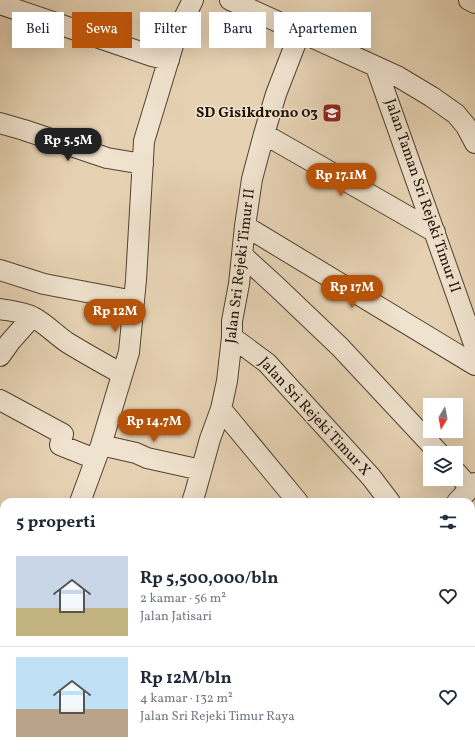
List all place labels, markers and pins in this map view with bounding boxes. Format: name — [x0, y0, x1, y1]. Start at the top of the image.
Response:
school or university icon: SD Gisikdrono 03 — [321, 102, 343, 124]
place label: SD Gisikdrono 03 — [196, 103, 318, 124]
pin: Rp 5.5M — [31, 128, 105, 162]
pin: Rp 17.1M — [300, 163, 382, 197]
pin: Rp 17M — [319, 275, 385, 309]
pin: Rp 12M — [82, 299, 148, 333]
pin: Rp 14.7M — [113, 409, 195, 443]

